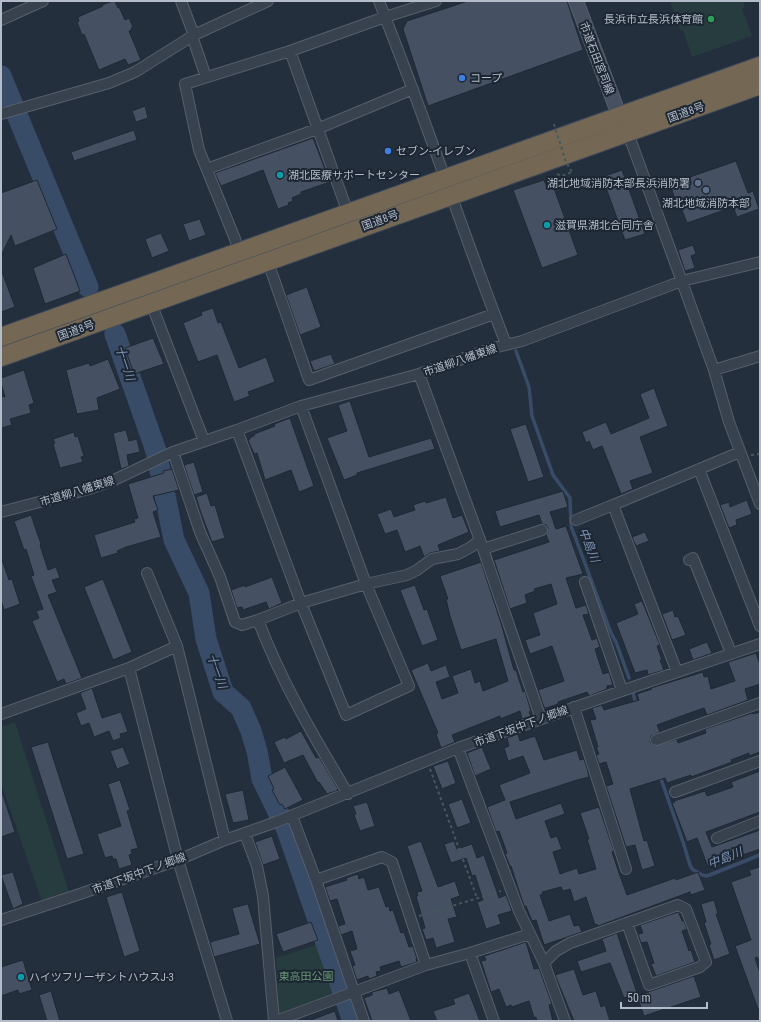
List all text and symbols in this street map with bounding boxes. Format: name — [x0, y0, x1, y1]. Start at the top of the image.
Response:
place label: 長浜市立長浜体育館 — [604, 13, 703, 26]
marker: 長浜市立長浜体育館 — [706, 14, 716, 24]
street label: 市道石田宮司線 — [577, 20, 616, 96]
place label: コープ — [470, 72, 502, 85]
marker: コープ — [457, 73, 467, 83]
street label: 国道8号 — [666, 100, 706, 125]
place label: セブン-イレブン — [396, 145, 476, 158]
marker: セブン-イレブン — [383, 146, 393, 156]
place label: 湖北医療サポートセンター — [288, 169, 420, 182]
marker: 湖北医療サポートセンター — [275, 170, 285, 180]
place label: 湖北地域消防本部長浜消防署 — [547, 177, 690, 190]
marker: 湖北地域消防本部長浜消防署 — [693, 178, 703, 188]
marker: 湖北地域消防本部 — [701, 185, 711, 195]
place label: 湖北地域消防本部 — [662, 197, 750, 210]
street label: 国道8号 — [360, 208, 400, 233]
place label: 滋賀県湖北合同庁舎 — [555, 219, 654, 232]
marker: 滋賀県湖北合同庁舎 — [542, 220, 552, 230]
street label: 国道8号 — [56, 318, 96, 343]
street label: 市道柳八幡東線 — [422, 342, 499, 379]
water label: 十一川 — [113, 344, 138, 384]
street label: 市道柳八幡東線 — [38, 474, 116, 509]
water label: 中島川 — [576, 526, 603, 566]
water label: 十一川 — [204, 652, 230, 692]
street label: 市道下坂中下ノ郷線 — [472, 703, 570, 750]
water label: 中島川 — [706, 844, 746, 871]
street label: 市道下坂中下ノ郷線 — [90, 850, 188, 897]
park label: 東高田公園 — [279, 970, 334, 983]
place label: ハイツフリーザントハウスJ-3 — [29, 971, 174, 984]
marker: ハイツフリーザントハウスJ-3 — [16, 972, 26, 982]
scale bar — [621, 984, 707, 1010]
text: 50 m — [627, 991, 651, 1005]

